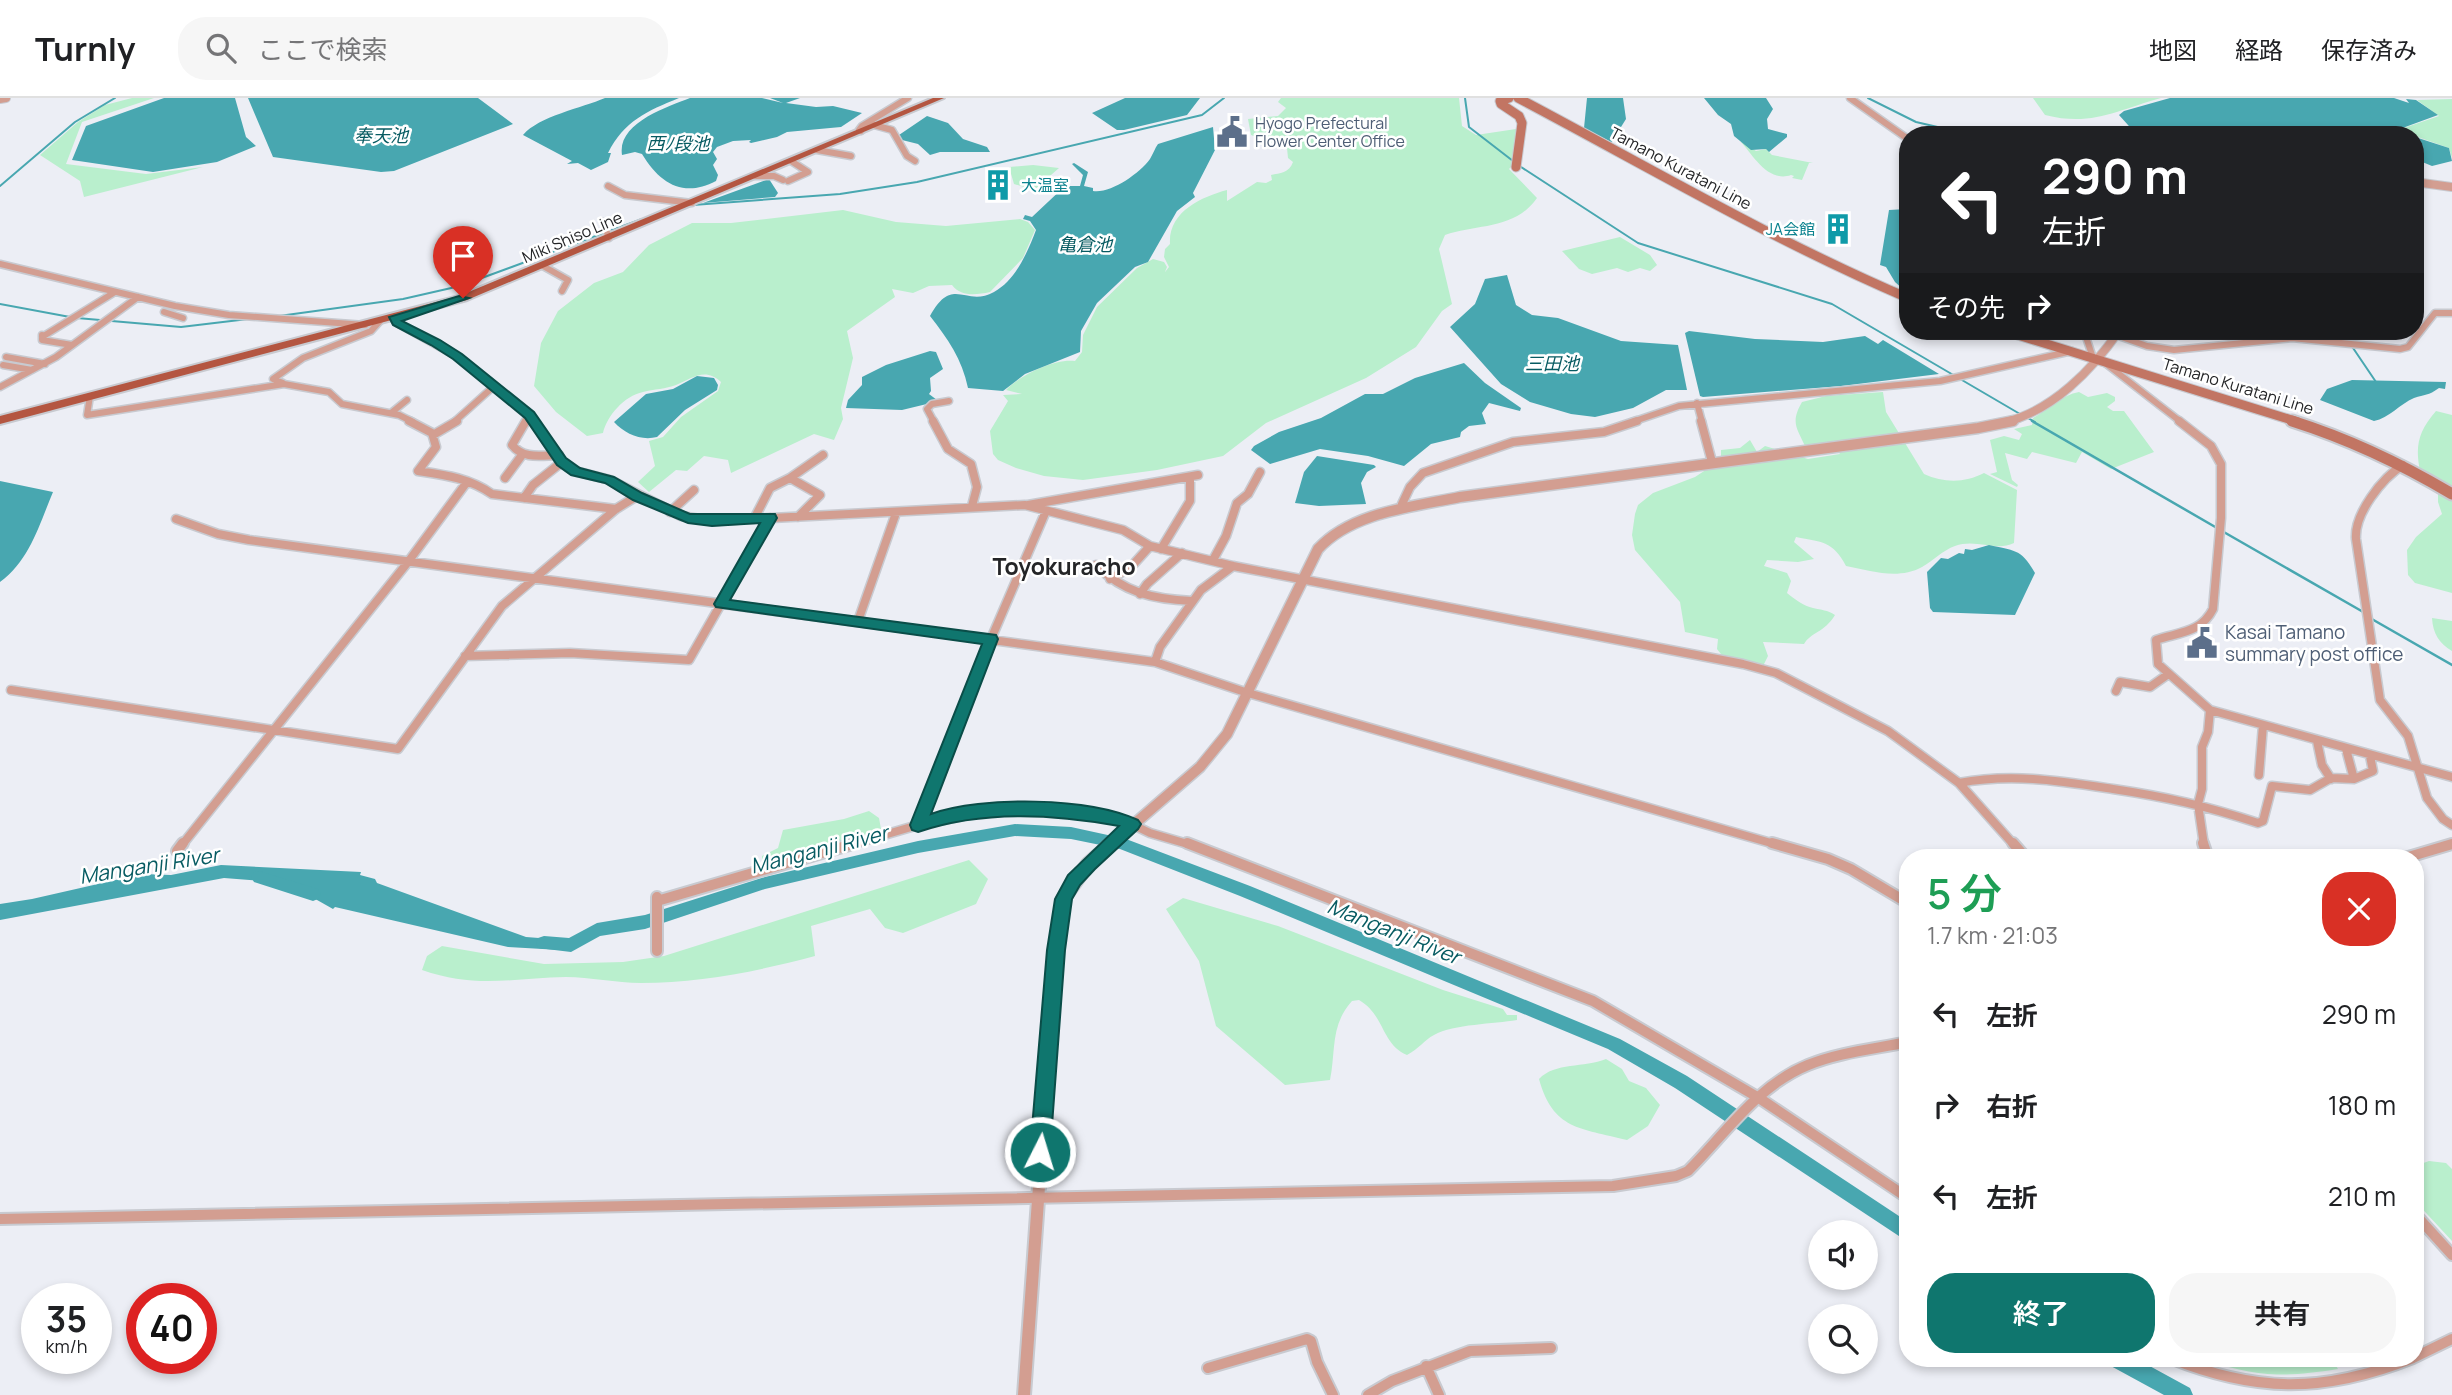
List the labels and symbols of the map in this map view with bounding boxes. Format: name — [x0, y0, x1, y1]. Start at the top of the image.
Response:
place label: Hyogo Prefectural Flower Center Office — [1255, 112, 1405, 152]
public building icon: Hyogo Prefectural Flower Center Office — [1215, 115, 1249, 149]
street label: Tamano Kuratani Line — [1606, 121, 1756, 215]
water label: 奉天池 — [354, 123, 410, 147]
water label: 西ﾉ段池 — [647, 131, 711, 155]
building icon: 大温室 — [981, 168, 1015, 202]
place label: 大温室 — [1021, 174, 1069, 196]
street label: Miki Shiso Line — [518, 206, 626, 268]
building icon: JA会館 — [1821, 212, 1855, 246]
place label: JA会館 — [1766, 218, 1815, 240]
pin — [433, 226, 493, 298]
water label: 亀倉池 — [1058, 232, 1114, 256]
water label: 三田池 — [1525, 351, 1581, 375]
street label: Tamano Kuratani Line — [2160, 353, 2316, 419]
district label: Toyokuracho — [992, 550, 1136, 582]
place label: Kasai Tamano summary post office — [2225, 619, 2403, 667]
public building icon: Kasai Tamano summary post office — [2185, 626, 2219, 660]
water label: Manganji River — [747, 818, 893, 880]
water label: Manganji River — [77, 840, 223, 890]
water label: Manganji River — [1323, 892, 1467, 971]
position arrow — [1003, 1115, 1077, 1189]
speed limit sign: 40 — [126, 1283, 217, 1374]

